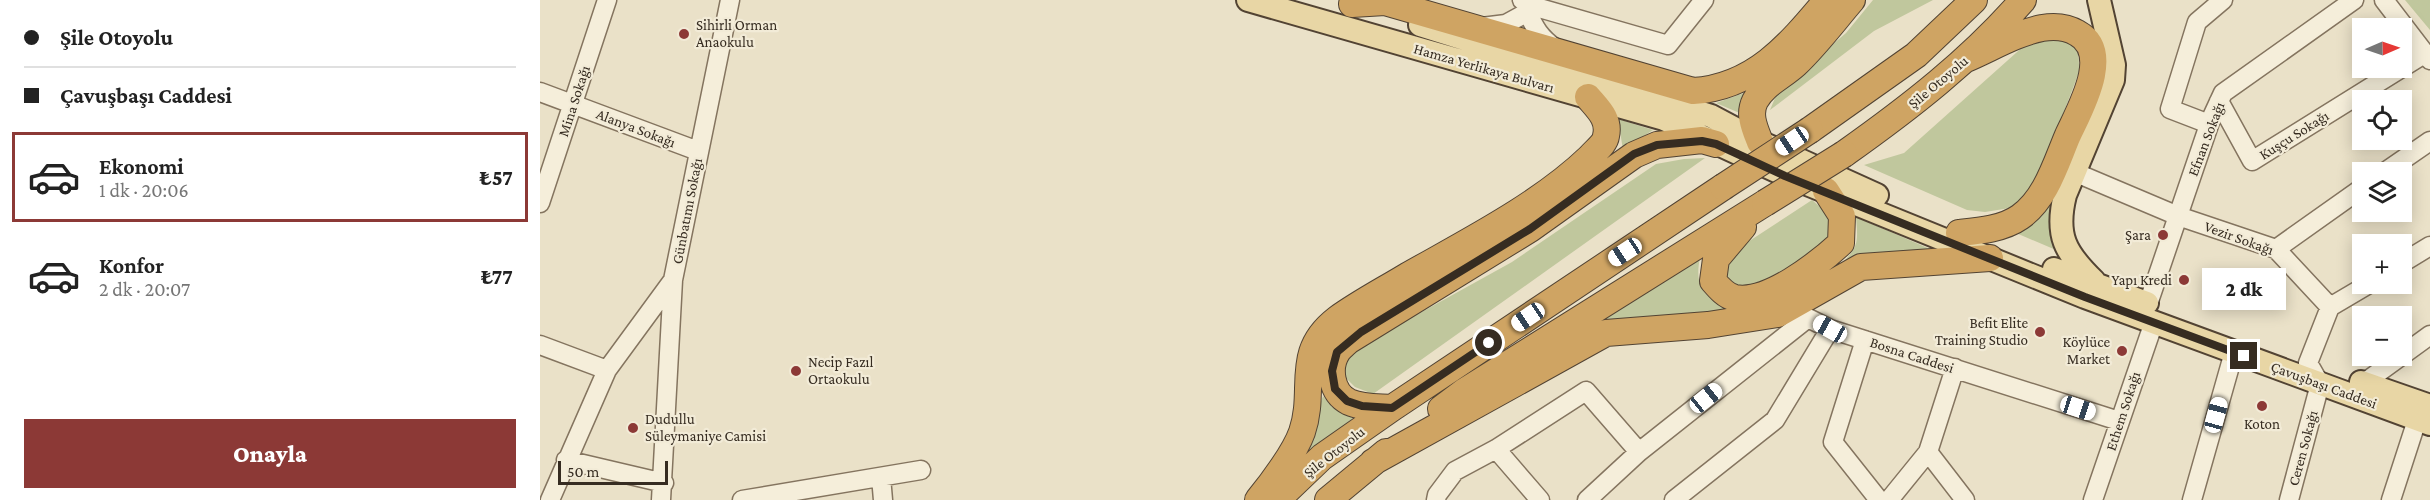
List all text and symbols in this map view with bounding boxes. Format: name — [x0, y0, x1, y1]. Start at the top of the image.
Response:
place label: Sihirli Orman Anaokulu — [696, 17, 777, 50]
north arrow — [2352, 18, 2412, 78]
map controls — [2352, 18, 2412, 366]
text: Şile Otoyolu — [60, 25, 173, 50]
marker: Sihirli Orman Anaokulu — [677, 27, 691, 41]
street label: Hamza Yerlikaya Bulvarı — [1412, 40, 1556, 97]
street label: Şile Otoyolu — [1905, 52, 1972, 112]
street label: Mina Sokağı — [555, 63, 594, 139]
text: Çavuşbaşı Caddesi — [60, 83, 232, 108]
button: locate — [2352, 90, 2412, 150]
street label: Efnan Sokağı — [2185, 100, 2228, 179]
street label: Alanya Sokağı — [594, 106, 678, 151]
street label: Kuşçu Sokağı — [2256, 107, 2332, 164]
car — [1772, 123, 1812, 159]
icon: car — [27, 150, 81, 204]
text: Ekonomi — [99, 154, 184, 179]
street label: Günbatımı Sokağı — [669, 157, 706, 265]
button: layers — [2352, 162, 2412, 222]
text: ₺57 — [479, 165, 513, 190]
text: 1 dk · 20:06 — [99, 179, 189, 201]
street label: Vezir Sokağı — [2202, 218, 2276, 259]
place label: Şara — [2125, 227, 2151, 244]
marker: Şara — [2156, 228, 2170, 242]
button: + — [2352, 234, 2412, 294]
car — [1605, 235, 1645, 269]
icon: car — [27, 249, 81, 303]
text: Konfor — [99, 253, 164, 278]
text: ₺77 — [481, 264, 513, 289]
callout: 2 dk — [2202, 269, 2286, 311]
place label: Yapı Kredi — [2111, 272, 2172, 289]
marker: Yapı Kredi — [2177, 273, 2191, 287]
text: 2 dk · 20:07 — [99, 278, 190, 300]
text: 2 dk — [2226, 278, 2262, 300]
car — [1508, 299, 1548, 335]
button: − — [2352, 306, 2412, 366]
car — [1810, 312, 1850, 346]
place label: Befit Elite Training Studio — [1935, 315, 2028, 349]
marker: Befit Elite Training Studio — [2033, 325, 2047, 339]
route start — [1475, 329, 1502, 356]
street label: Bosna Caddesi — [1868, 334, 1956, 376]
place label: Köylüce Market — [2063, 334, 2111, 367]
route end — [2230, 342, 2257, 369]
marker: Köylüce Market — [2115, 344, 2129, 358]
place label: Necip Fazıl Ortaokulu — [808, 354, 873, 387]
street label: Çavuşbaşı Caddesi — [2269, 358, 2379, 413]
marker: Necip Fazıl Ortaokulu — [789, 364, 803, 378]
street label: Ethem Sokağı — [2103, 369, 2144, 453]
car — [1686, 380, 1726, 416]
car — [2058, 394, 2098, 422]
car — [2203, 395, 2229, 435]
marker: Koton — [2255, 399, 2269, 413]
street label: Ceren Sokağı — [2285, 408, 2322, 488]
place label: Dudullu Süleymaniye Camisi — [645, 411, 766, 445]
place label: Koton — [2244, 416, 2280, 432]
button: Onayla — [24, 419, 516, 488]
marker: Dudullu Süleymaniye Camisi — [626, 421, 640, 435]
street label: Şile Otoyolu — [1300, 423, 1368, 481]
scale bar — [558, 458, 668, 486]
text: 50 m — [567, 463, 599, 480]

